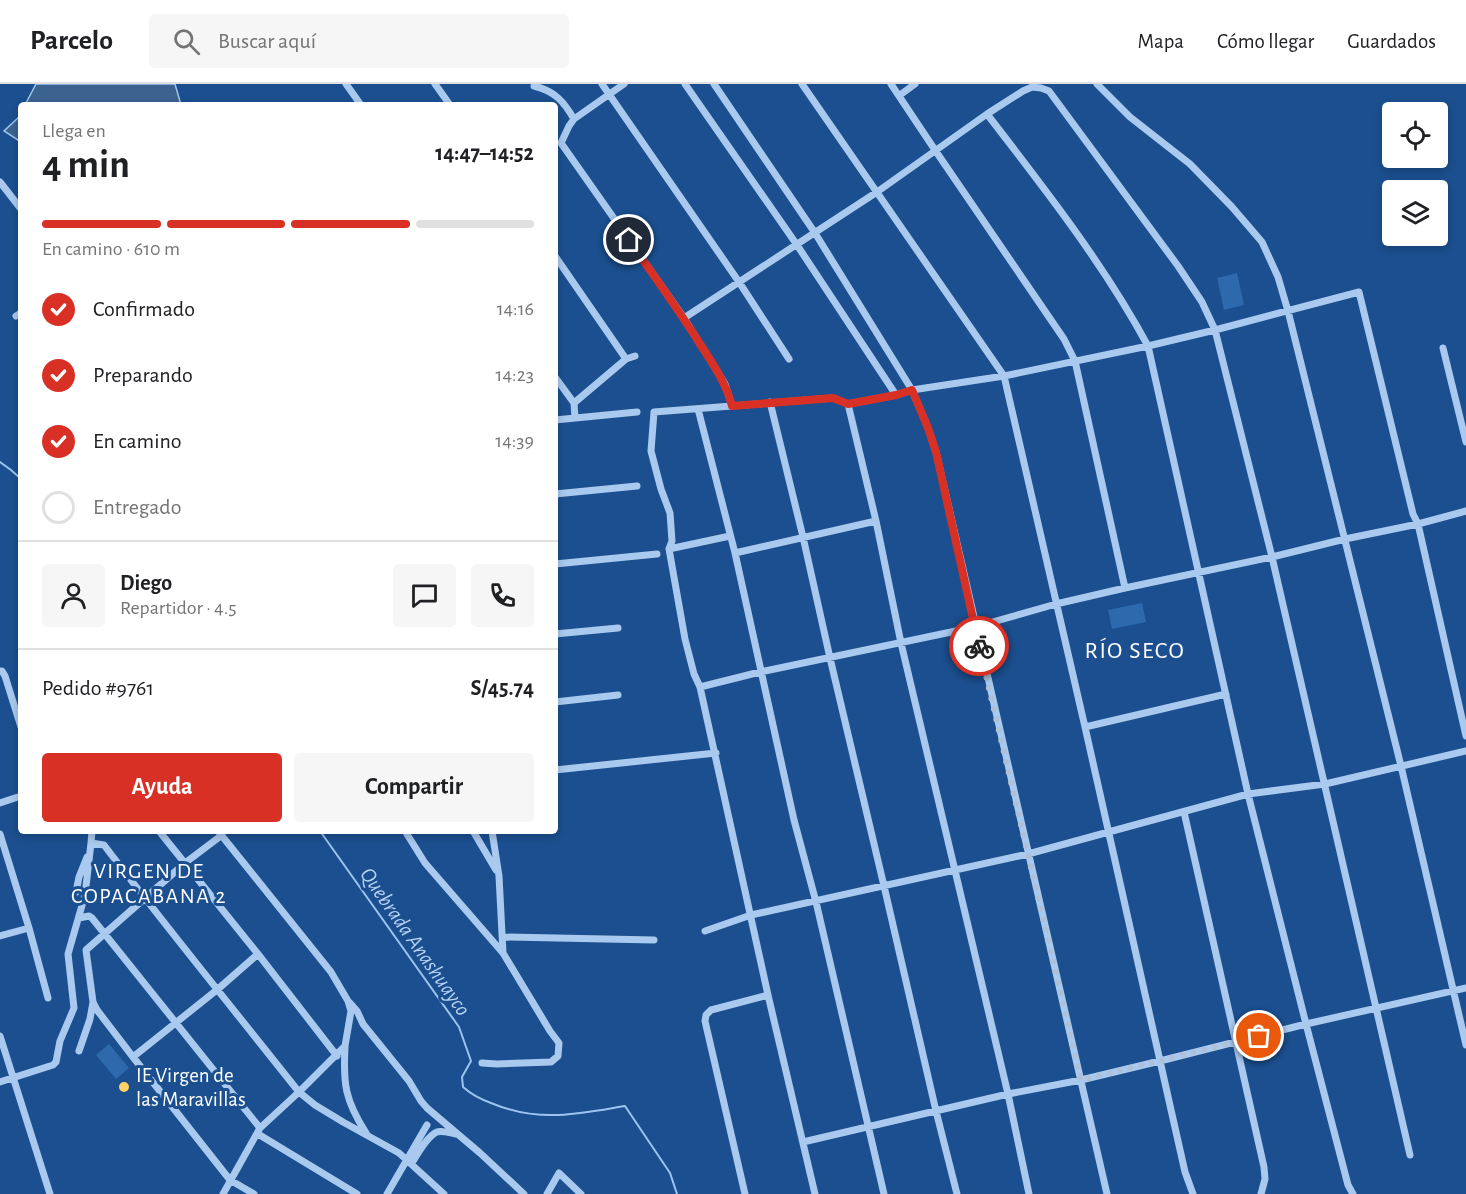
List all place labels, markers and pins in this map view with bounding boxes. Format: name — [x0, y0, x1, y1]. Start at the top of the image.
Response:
pin — [603, 214, 654, 265]
pin — [1233, 1010, 1284, 1061]
place label: IE Virgen de las Maravillas — [136, 1065, 246, 1110]
marker: IE Virgen de las Maravillas — [117, 1080, 131, 1094]

